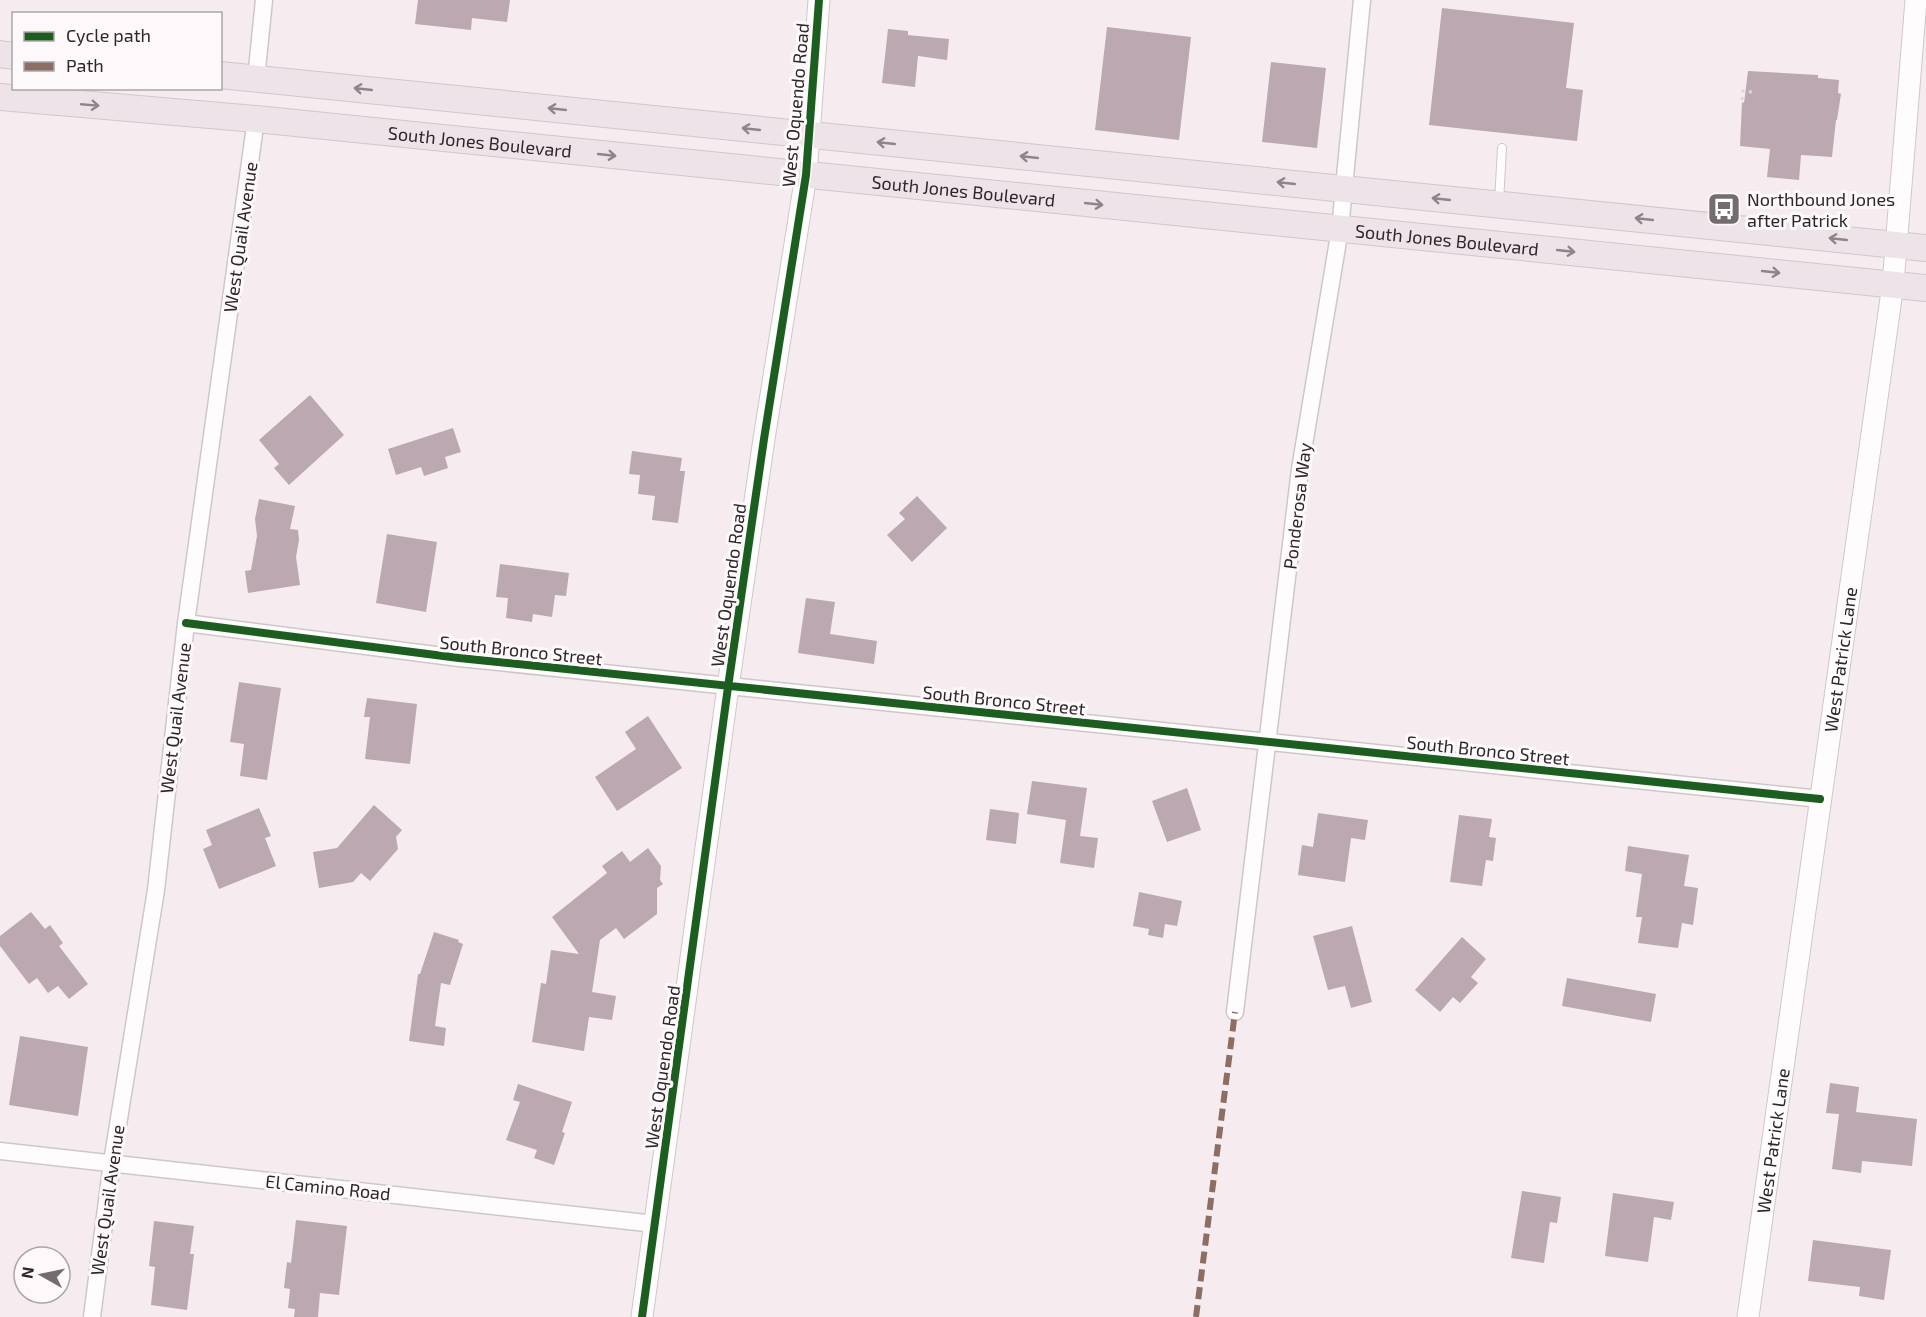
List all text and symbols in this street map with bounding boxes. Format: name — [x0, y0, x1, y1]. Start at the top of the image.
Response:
legend — [12, 12, 222, 90]
street label: West Oquendo Road — [777, 22, 813, 188]
text: Cycle path — [66, 24, 151, 46]
text: Path — [66, 54, 104, 76]
one-way arrow — [353, 84, 373, 95]
one-way arrow — [79, 100, 99, 111]
one-way arrow — [547, 103, 567, 114]
street label: South Jones Boulevard — [387, 121, 573, 162]
one-way arrow — [741, 123, 761, 134]
one-way arrow — [877, 137, 897, 148]
one-way arrow — [596, 150, 616, 161]
one-way arrow — [1020, 151, 1040, 162]
street label: West Quail Avenue — [219, 160, 261, 314]
street label: South Jones Boulevard — [870, 170, 1056, 211]
one-way arrow — [1276, 177, 1296, 188]
place label: Northbound Jones after Patrick — [1747, 188, 1895, 231]
bus stop icon: Northbound Jones after Patrick — [1706, 191, 1742, 227]
one-way arrow — [1431, 193, 1451, 204]
one-way arrow — [1083, 199, 1103, 210]
one-way arrow — [1635, 213, 1654, 224]
street label: South Jones Boulevard — [1354, 219, 1540, 260]
one-way arrow — [1829, 233, 1848, 244]
one-way arrow — [1555, 246, 1575, 257]
one-way arrow — [1761, 267, 1781, 278]
street label: Ponderosa Way — [1278, 441, 1316, 571]
street label: West Oquendo Road — [706, 502, 750, 668]
street label: West Patrick Lane — [1819, 585, 1861, 734]
street label: South Bronco Street — [438, 631, 604, 670]
street label: West Quail Avenue — [155, 641, 195, 795]
street label: South Bronco Street — [921, 681, 1087, 720]
street label: South Bronco Street — [1405, 731, 1571, 770]
street label: West Oquendo Road — [640, 984, 684, 1150]
street label: West Patrick Lane — [1752, 1067, 1794, 1215]
street label: West Quail Avenue — [86, 1123, 128, 1277]
street label: El Camino Road — [264, 1170, 392, 1204]
north arrow — [12, 1245, 72, 1305]
text: N — [16, 1265, 37, 1280]

